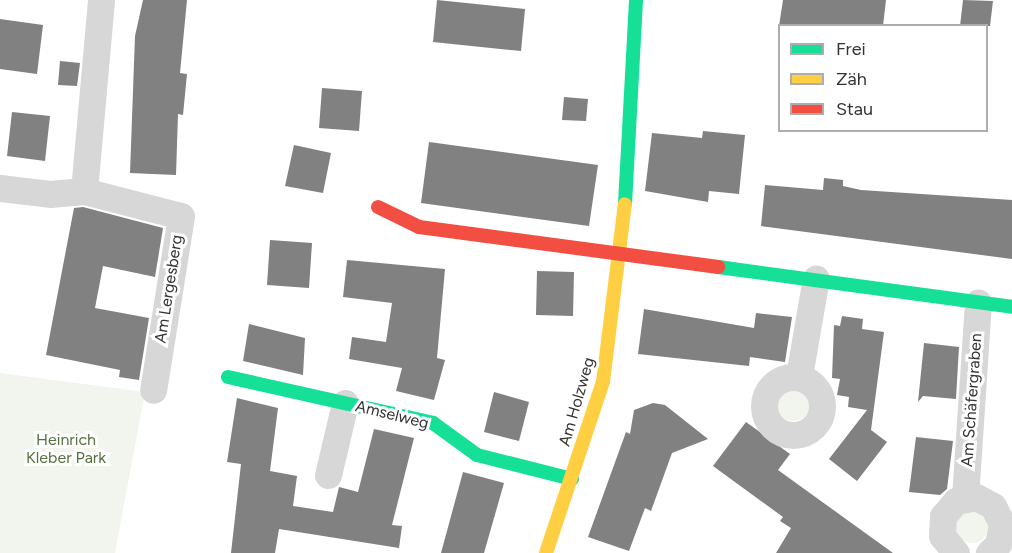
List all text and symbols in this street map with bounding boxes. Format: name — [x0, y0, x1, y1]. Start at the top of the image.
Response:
legend — [778, 24, 988, 132]
text: Frei — [836, 38, 866, 60]
text: Zäh — [836, 68, 867, 90]
text: Stau — [836, 98, 873, 120]
street label: Am Lergesberg — [151, 233, 187, 345]
street label: Am Schäfergraben — [958, 333, 986, 467]
street label: Am Holzweg — [555, 355, 599, 449]
street label: Amselweg — [353, 397, 431, 433]
park label: Heinrich Kleber Park — [26, 430, 106, 468]

